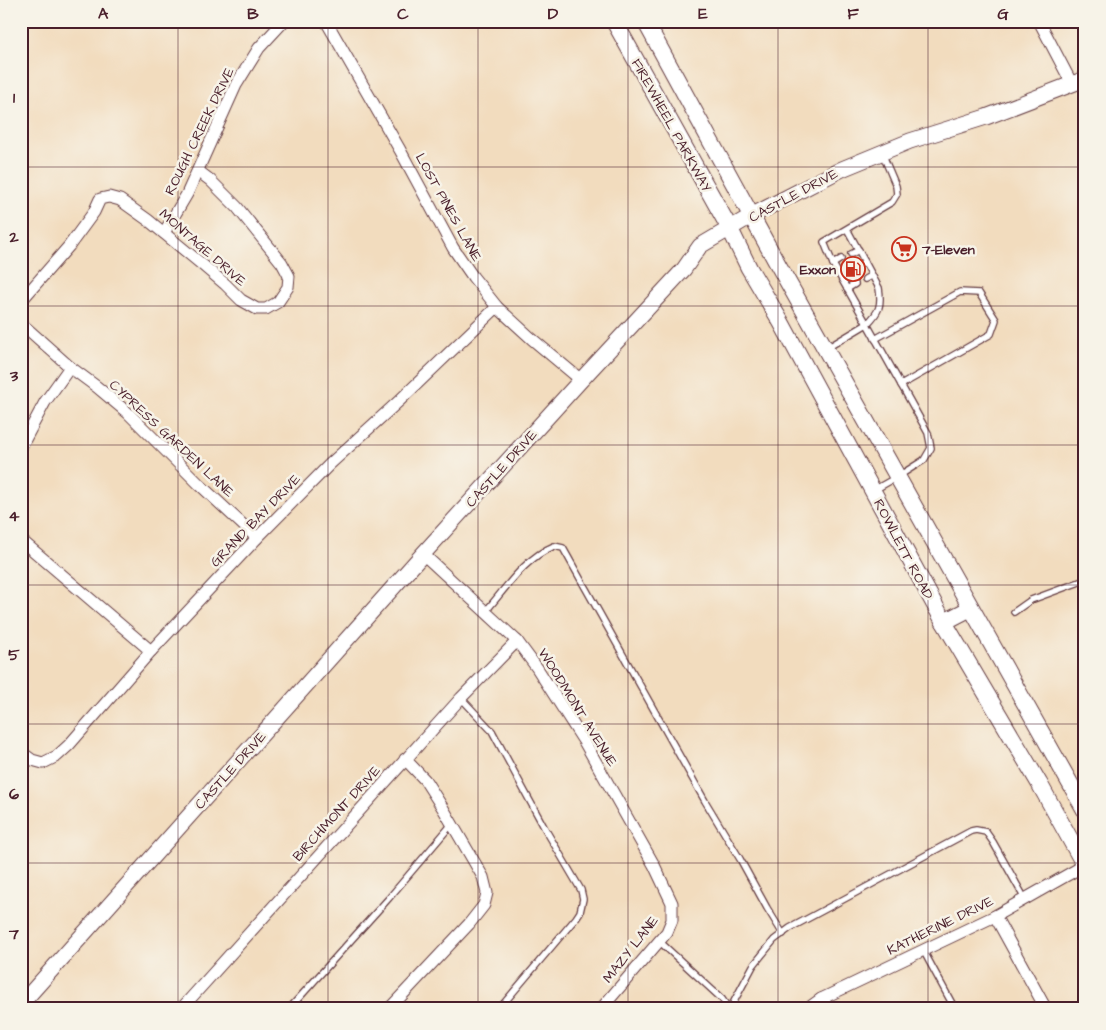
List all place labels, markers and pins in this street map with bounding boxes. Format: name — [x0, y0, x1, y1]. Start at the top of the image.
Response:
supermarket icon: 7-Eleven — [891, 236, 917, 262]
place label: 7-Eleven — [921, 240, 975, 260]
fuel station icon: Exxon — [840, 256, 866, 282]
place label: Exxon — [800, 260, 836, 280]

